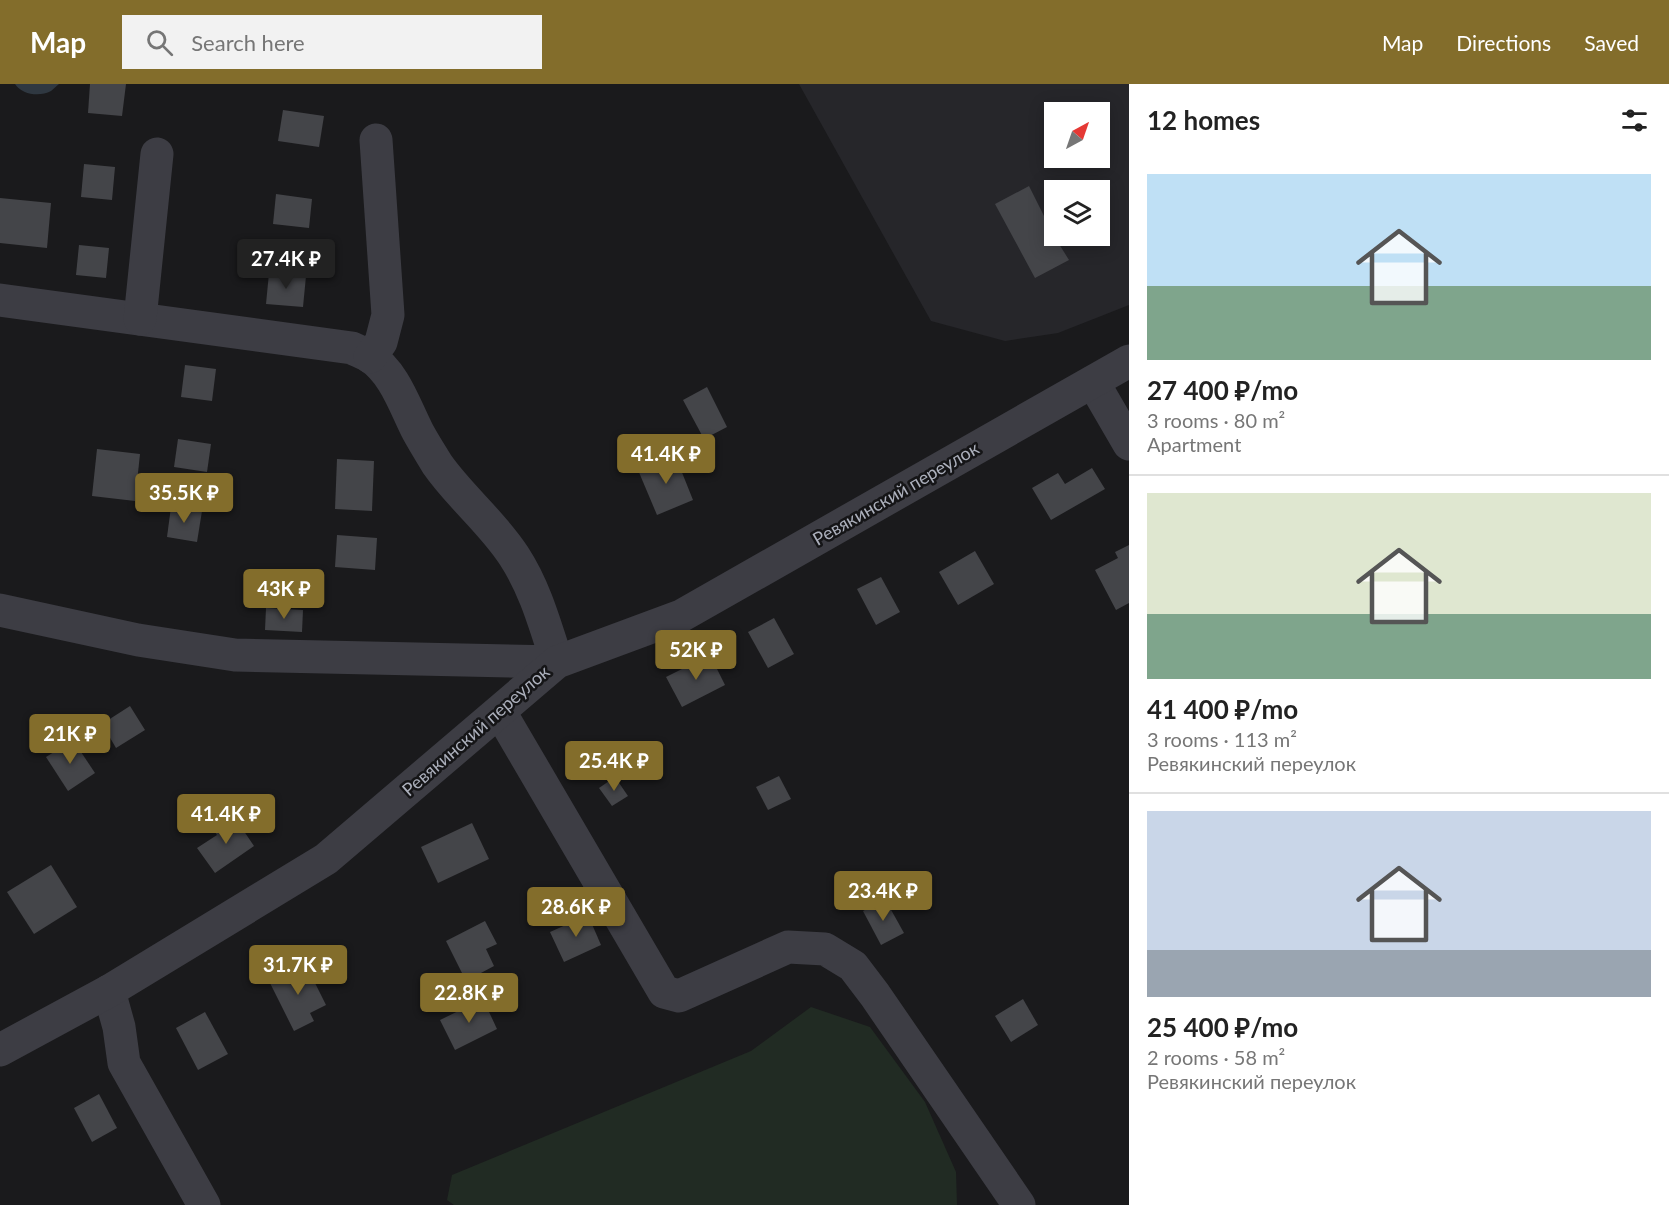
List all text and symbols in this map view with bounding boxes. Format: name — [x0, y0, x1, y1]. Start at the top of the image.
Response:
search box — [122, 15, 542, 69]
text: Map — [30, 25, 86, 59]
icon: search — [143, 26, 176, 59]
text: Search here — [191, 29, 305, 56]
text: Map — [1382, 30, 1423, 55]
text: Directions — [1456, 30, 1551, 55]
text: Saved — [1584, 30, 1639, 55]
north arrow — [1044, 102, 1110, 168]
map controls — [1044, 102, 1110, 246]
text: 12 homes — [1147, 104, 1260, 136]
icon: filters — [1618, 104, 1651, 137]
button: layers — [1044, 180, 1110, 246]
icon: home — [1345, 213, 1453, 321]
pin: 27.4K ₽ — [231, 239, 341, 290]
text: 27.4K ₽ — [251, 246, 321, 270]
text: 27 400 ₽/mo — [1147, 374, 1298, 406]
text: 3 rooms · 80 m² — [1147, 408, 1285, 432]
text: Apartment — [1147, 432, 1241, 456]
pin: 41.4K ₽ — [611, 434, 721, 485]
street label: Ревякинский переулок — [809, 436, 983, 550]
text: 41.4K ₽ — [631, 441, 701, 465]
pin: 35.5K ₽ — [129, 473, 239, 524]
text: 35.5K ₽ — [149, 480, 219, 504]
icon: home — [1345, 532, 1453, 640]
pin: 43K ₽ — [242, 569, 326, 620]
text: 43K ₽ — [257, 576, 311, 600]
pin: 52K ₽ — [654, 630, 738, 681]
text: 52K ₽ — [669, 637, 723, 661]
street label: Ревякинский переулок — [397, 660, 554, 800]
text: 41 400 ₽/mo — [1147, 693, 1298, 725]
pin: 21K ₽ — [28, 714, 112, 765]
text: 21K ₽ — [43, 721, 97, 745]
text: 3 rooms · 113 m² — [1147, 727, 1297, 751]
pin: 25.4K ₽ — [559, 741, 669, 792]
text: 25.4K ₽ — [579, 748, 649, 772]
text: Ревякинский переулок — [1147, 751, 1356, 775]
pin: 41.4K ₽ — [171, 794, 281, 845]
text: 41.4K ₽ — [191, 801, 261, 825]
icon: home — [1345, 850, 1453, 958]
pin: 23.4K ₽ — [828, 871, 938, 922]
text: 23.4K ₽ — [848, 878, 918, 902]
pin: 28.6K ₽ — [521, 887, 631, 938]
text: 28.6K ₽ — [541, 894, 611, 918]
pin: 31.7K ₽ — [243, 945, 353, 996]
text: 31.7K ₽ — [263, 952, 333, 976]
pin: 22.8K ₽ — [414, 973, 524, 1024]
text: 22.8K ₽ — [434, 980, 504, 1004]
text: 25 400 ₽/mo — [1147, 1011, 1298, 1043]
text: 2 rooms · 58 m² — [1147, 1045, 1285, 1069]
text: Ревякинский переулок — [1147, 1069, 1356, 1093]

